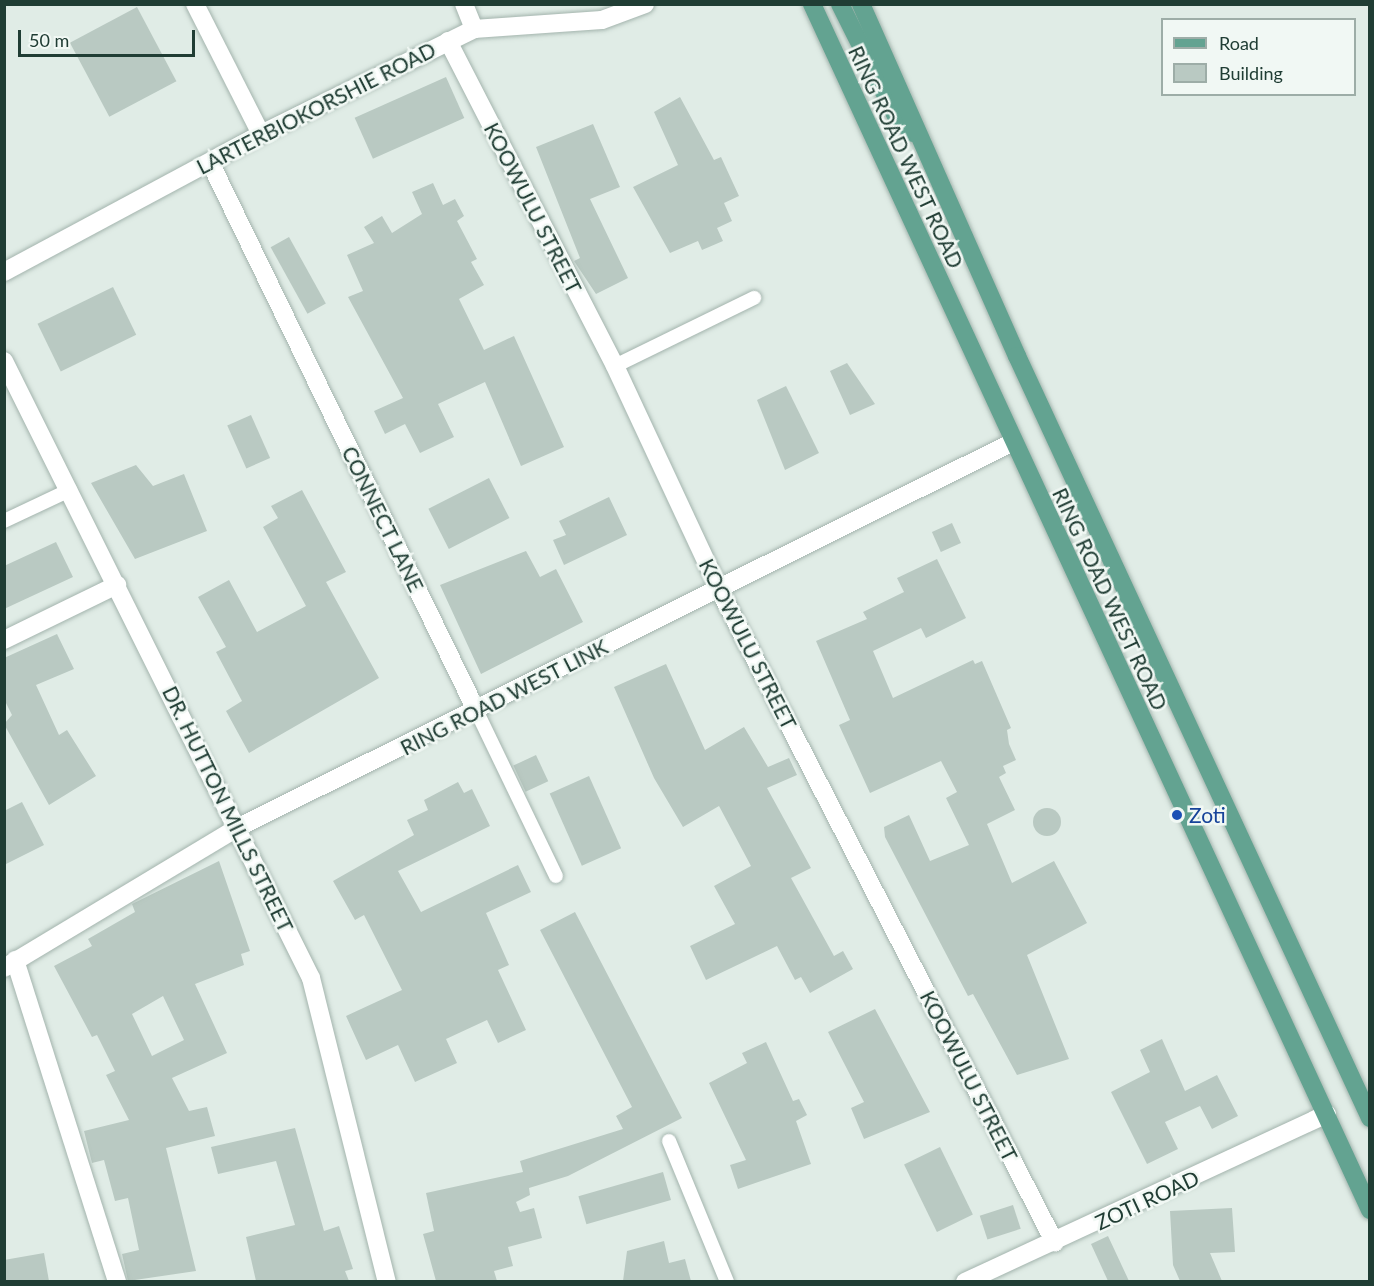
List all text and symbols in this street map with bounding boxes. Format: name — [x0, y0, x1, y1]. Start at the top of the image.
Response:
scale bar — [21, 18, 198, 56]
legend — [1161, 18, 1356, 96]
text: 50 m — [29, 29, 69, 51]
text: Road — [1219, 32, 1259, 54]
street label: LARTERBIOKORSHIE ROAD — [192, 37, 440, 179]
street label: RING ROAD WEST ROAD — [843, 41, 969, 273]
text: Building — [1219, 62, 1283, 84]
street label: KOOWULU STREET — [479, 118, 587, 298]
street label: CONNECT LANE — [337, 442, 429, 596]
street label: RING ROAD WEST ROAD — [1047, 483, 1173, 715]
street label: KOOWULU STREET — [694, 554, 802, 734]
street label: RING ROAD WEST LINK — [396, 633, 612, 761]
street label: DR. HUTTON MILLS STREET — [157, 682, 299, 936]
place label: Zoti — [1189, 802, 1226, 828]
marker: Zoti — [1170, 808, 1184, 822]
street label: KOOWULU STREET — [915, 986, 1023, 1166]
street label: ZOTI ROAD — [1091, 1165, 1203, 1235]

